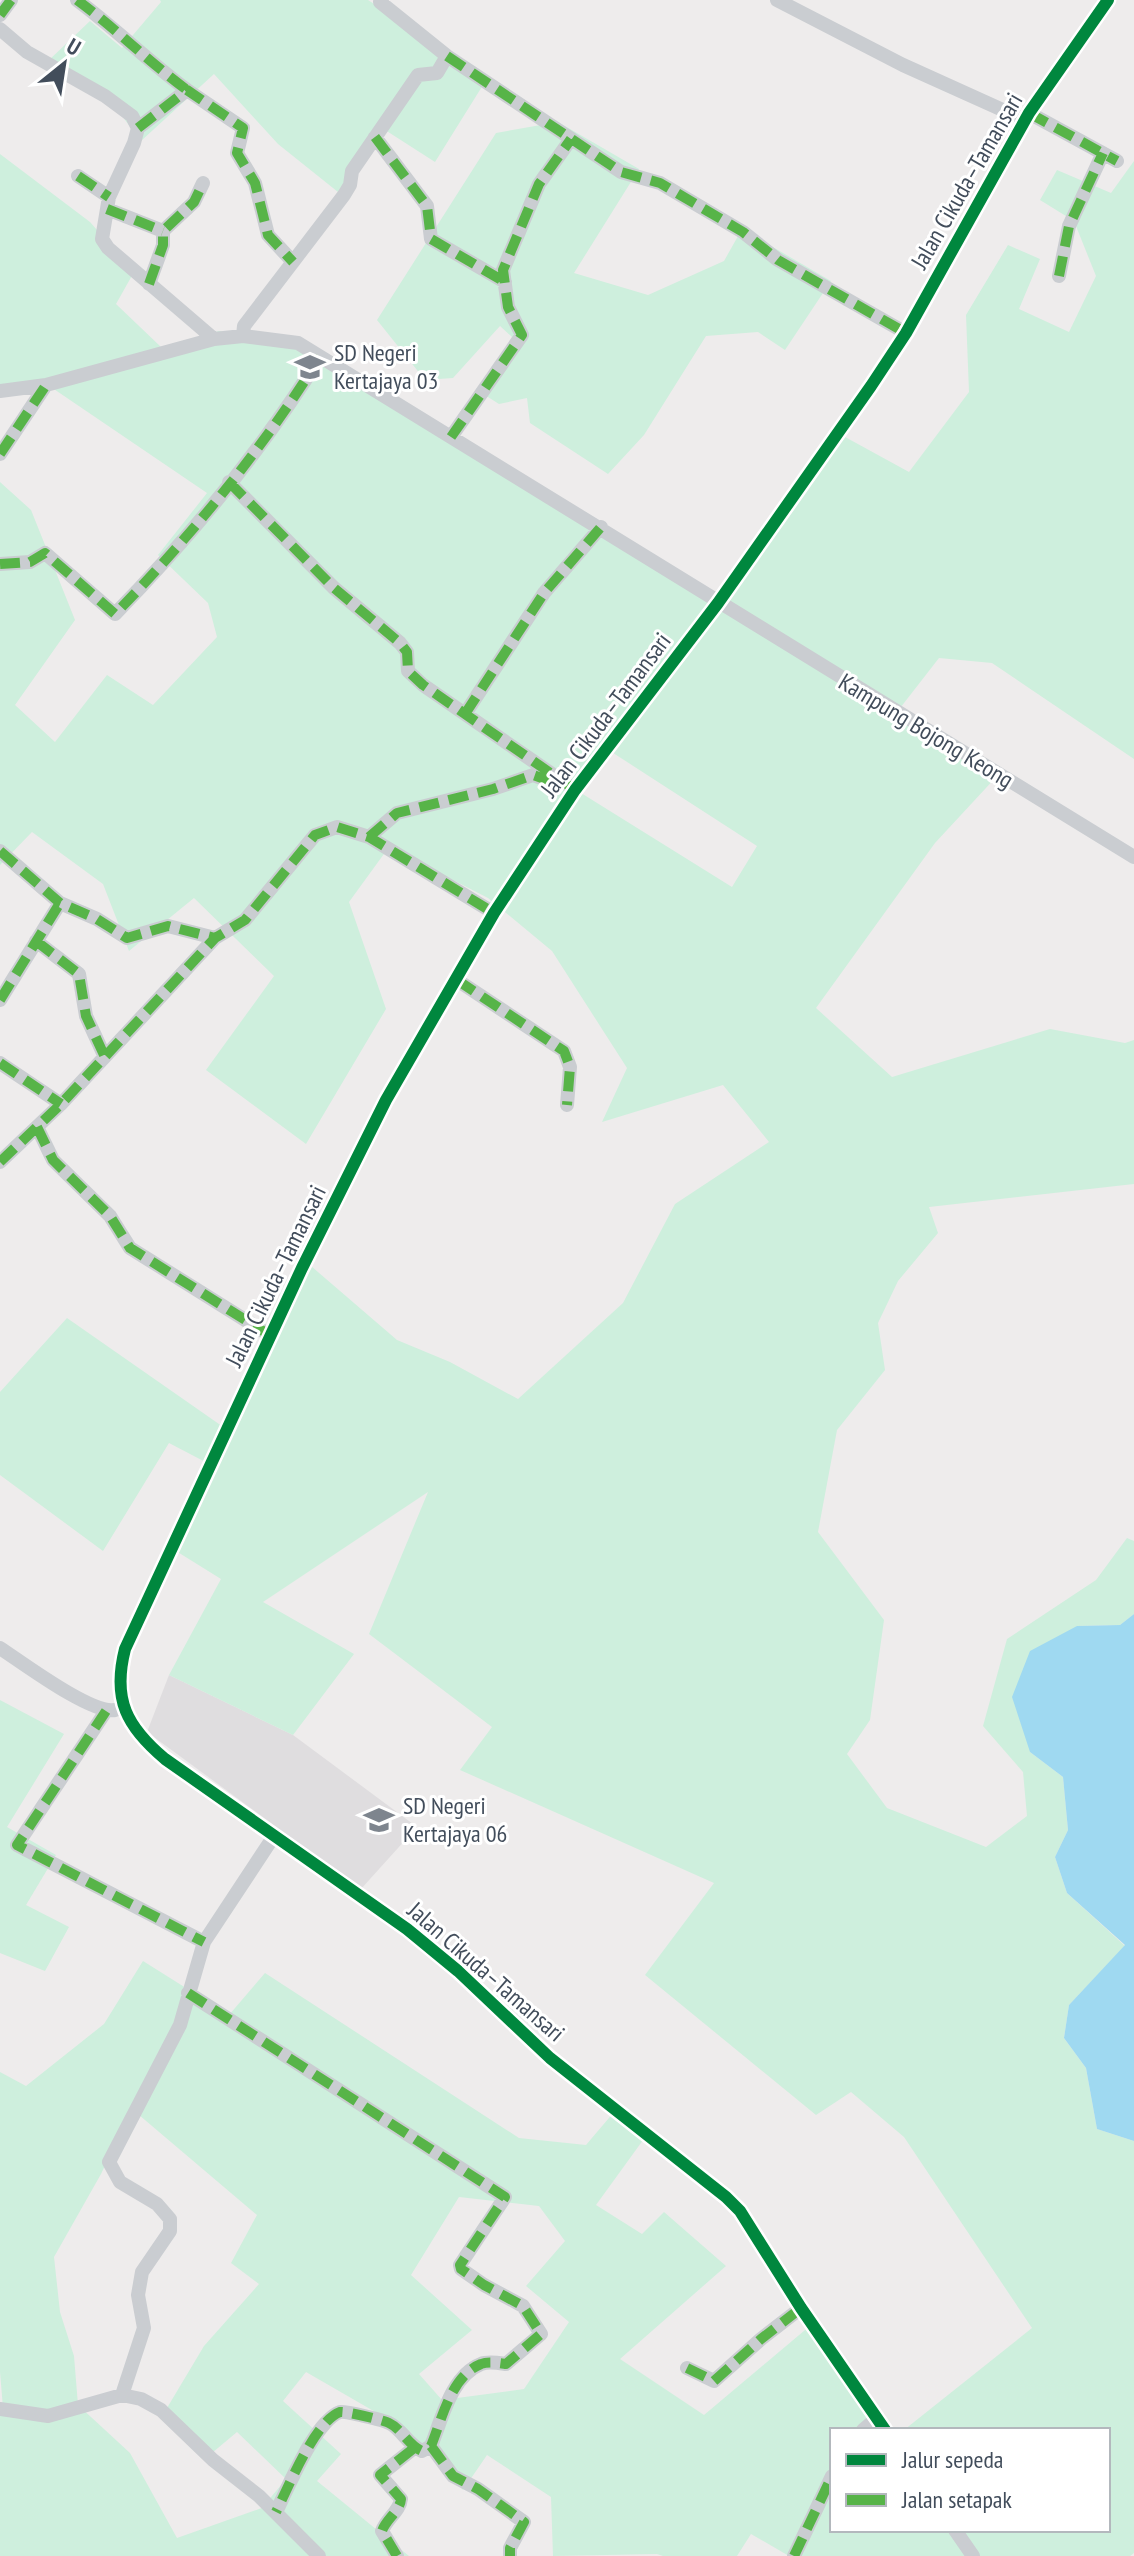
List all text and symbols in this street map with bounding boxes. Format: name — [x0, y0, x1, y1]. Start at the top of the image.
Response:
north arrow — [24, 24, 104, 104]
text: U — [62, 32, 86, 62]
street label: Jalan Cikuda–Tamansari — [903, 87, 1029, 275]
place label: SD Negeri Kertajaya 03 — [334, 337, 438, 396]
school or university icon: SD Negeri Kertajaya 03 — [293, 350, 327, 384]
street label: Jalan Cikuda–Tamansari — [533, 626, 678, 804]
street label: Kampung Bojong Keong — [833, 666, 1019, 795]
street label: Jalan Cikuda–Tamansari — [218, 1180, 333, 1372]
place label: SD Negeri Kertajaya 06 — [403, 1790, 507, 1849]
school or university icon: SD Negeri Kertajaya 06 — [362, 1803, 396, 1837]
street label: Jalan Cikuda–Tamansari — [401, 1894, 571, 2048]
legend — [830, 2428, 1110, 2532]
text: Jalur sepeda — [901, 2444, 1003, 2475]
text: Jalan setapak — [901, 2484, 1012, 2515]

